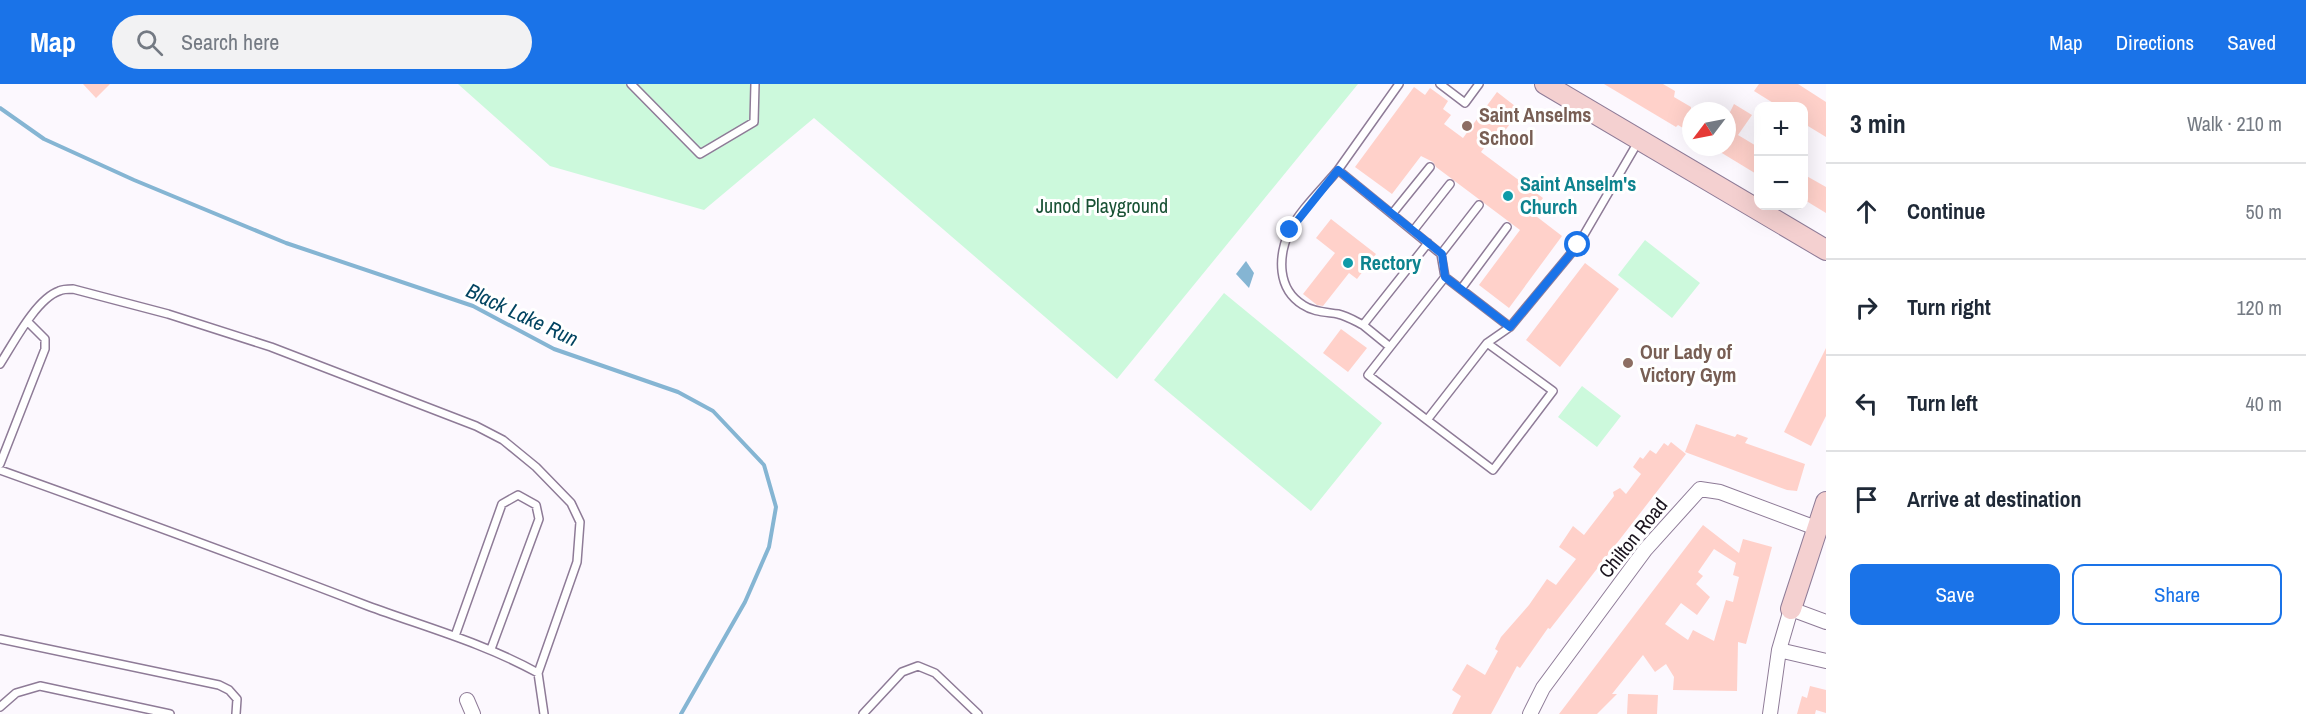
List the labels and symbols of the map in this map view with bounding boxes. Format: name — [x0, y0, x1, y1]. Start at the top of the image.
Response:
place label: Saint Anselms School — [1479, 101, 1591, 151]
north arrow — [1682, 102, 1736, 156]
marker: Saint Anselms School — [1460, 119, 1474, 133]
place label: Saint Anselm's Church — [1520, 170, 1636, 220]
marker: Saint Anselm's Church — [1501, 189, 1515, 203]
park label: Junod Playground — [1036, 192, 1168, 219]
route end — [1276, 216, 1302, 242]
route start — [1564, 231, 1590, 257]
place label: Rectory — [1360, 249, 1422, 276]
marker: Rectory — [1341, 256, 1355, 270]
water label: Black Lake Run — [461, 276, 583, 353]
place label: Our Lady of Victory Gym — [1640, 338, 1736, 388]
marker: Our Lady of Victory Gym — [1621, 356, 1635, 370]
street label: Chilton Road — [1592, 492, 1673, 583]

